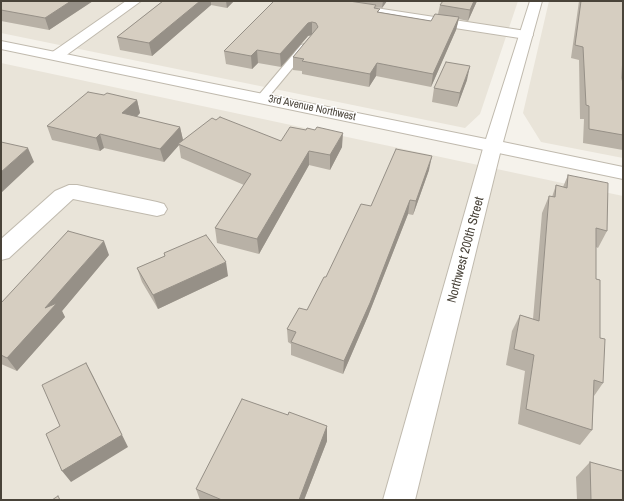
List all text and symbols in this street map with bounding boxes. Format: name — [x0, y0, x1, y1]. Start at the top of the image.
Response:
street label: 3rd Avenue Northwest — [267, 92, 357, 124]
street label: Northwest 200th Street — [444, 195, 488, 305]

